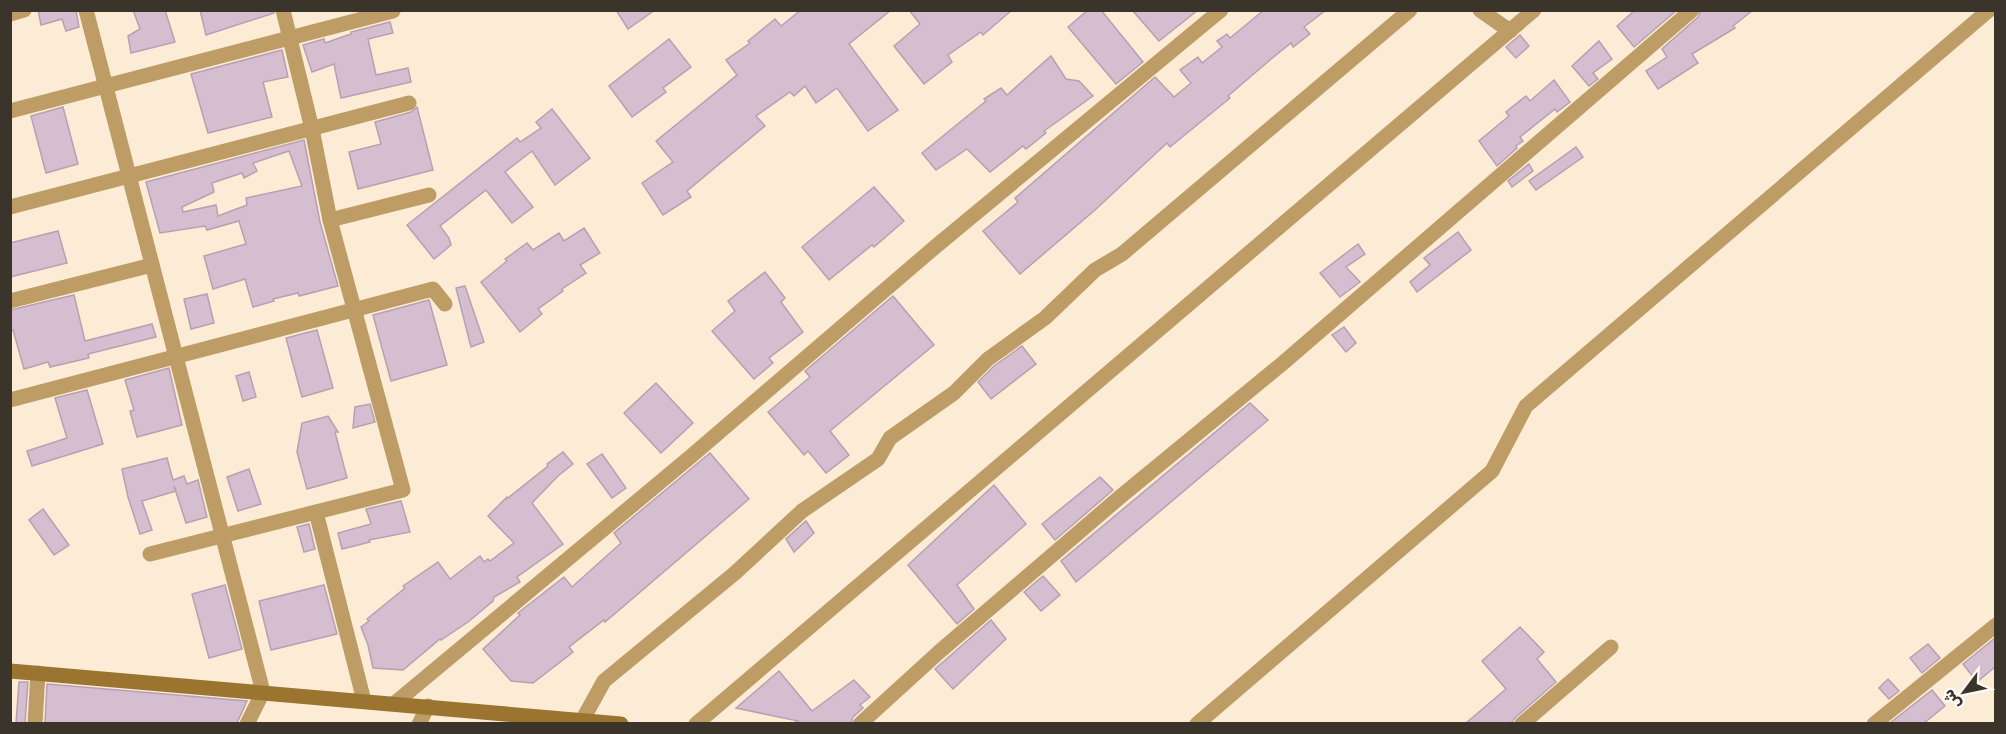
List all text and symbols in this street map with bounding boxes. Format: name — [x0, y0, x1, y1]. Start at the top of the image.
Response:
north arrow — [1934, 662, 1994, 722]
text: ش — [1938, 686, 1965, 713]

